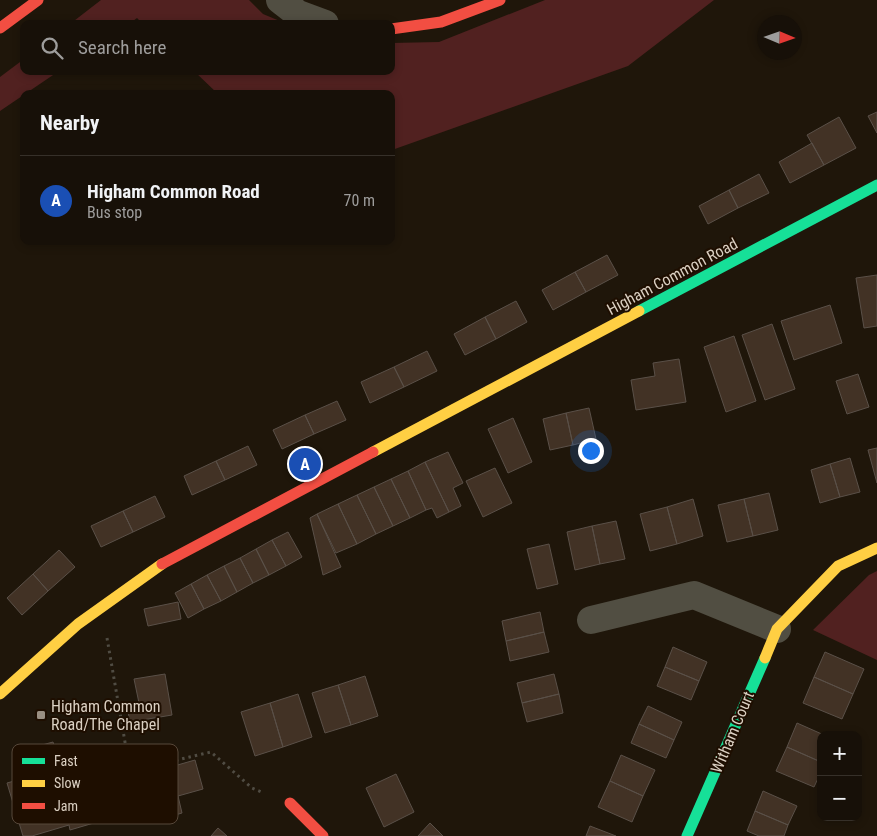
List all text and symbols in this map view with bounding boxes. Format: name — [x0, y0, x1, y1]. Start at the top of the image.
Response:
north arrow — [757, 15, 802, 60]
search box — [20, 20, 395, 75]
icon: search — [38, 34, 66, 62]
text: Search here — [78, 36, 166, 59]
text: Nearby — [40, 111, 99, 135]
text: Higham Common Road — [87, 180, 260, 203]
text: A — [51, 191, 61, 210]
text: 70 m — [343, 191, 375, 210]
text: Bus stop — [87, 203, 142, 222]
street label: Higham Common Road — [604, 234, 741, 319]
your location — [578, 438, 604, 464]
pin: A — [289, 445, 321, 483]
street label: Witham Court — [707, 688, 758, 776]
place label: Higham Common Road/The Chapel — [51, 697, 161, 734]
marker: Higham Common Road/The Chapel — [35, 709, 47, 721]
map controls — [817, 731, 862, 821]
button: + — [817, 731, 862, 776]
legend — [12, 744, 178, 824]
text: Fast — [54, 753, 78, 769]
text: Slow — [54, 775, 81, 791]
button: − — [817, 776, 862, 821]
text: Jam — [54, 798, 78, 814]

